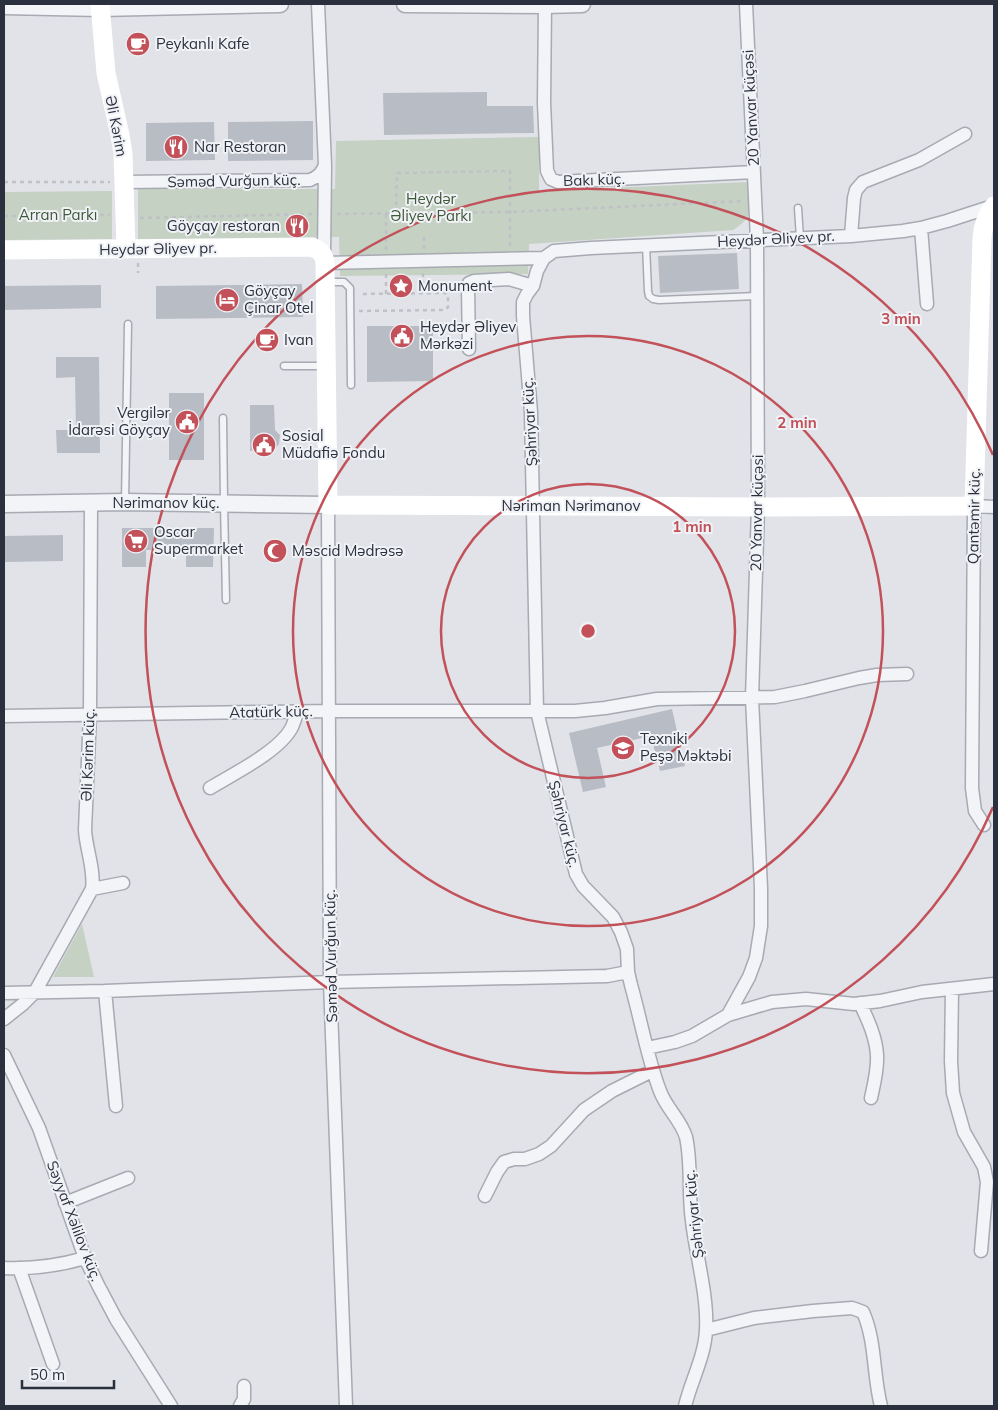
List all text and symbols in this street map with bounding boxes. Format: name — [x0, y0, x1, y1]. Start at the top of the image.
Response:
cafe icon: Peykanlı Kafe — [125, 31, 151, 57]
place label: Peykanlı Kafe — [156, 34, 249, 53]
street label: 20 Yanvar küçəsi — [738, 49, 763, 167]
street label: Əli Kərim — [101, 94, 132, 158]
restaurant icon: Nar Restoran — [163, 134, 189, 160]
place label: Nar Restoran — [194, 137, 286, 156]
street label: Bakı küç. — [563, 169, 625, 190]
street label: Səməd Vurğun küç. — [167, 170, 301, 191]
park label: Heydər Əliyev Parkı — [390, 189, 472, 225]
park label: Arran Parkı — [19, 205, 97, 224]
restaurant icon: Göyçay restoran — [284, 213, 310, 239]
place label: Göyçay restoran — [167, 216, 280, 235]
street label: Heydər Əliyev pr. — [717, 226, 835, 251]
street label: Heydər Əliyev pr. — [99, 238, 217, 259]
place icon: Monument — [388, 273, 414, 299]
place label: Monument — [418, 276, 492, 295]
place label: Göyçay Çinar Otel — [244, 281, 313, 317]
hotel icon: Göyçay Çinar Otel — [214, 287, 240, 313]
text: 3 min — [881, 309, 921, 328]
place label: Heydər Əliyev Mərkəzi — [420, 317, 516, 353]
public building icon: Heydər Əliyev Mərkəzi — [389, 323, 415, 349]
cafe icon: Ivan — [254, 327, 280, 353]
place label: Ivan — [284, 330, 314, 349]
street label: Şəhriyar küç. — [518, 377, 541, 467]
place label: Vergilər İdarəsi Göyçay — [68, 403, 171, 439]
public building icon: Vergilər İdarəsi Göyçay — [174, 409, 200, 435]
text: 2 min — [777, 413, 817, 432]
place label: Sosial Müdafiə Fondu — [282, 426, 385, 462]
public building icon: Sosial Müdafiə Fondu — [251, 432, 277, 458]
street label: 20 Yanvar küçəsi — [746, 455, 767, 571]
street label: Qantəmir küç. — [963, 468, 984, 564]
street label: Nərimanov küç. — [112, 493, 220, 512]
street label: Nəriman Nərimanov — [501, 496, 641, 515]
text: 1 min — [672, 517, 712, 536]
place label: Oscar Supermarket — [154, 522, 243, 558]
supermarket icon: Oscar Supermarket — [123, 528, 149, 554]
mosque icon: Məscid Mədrəsə — [262, 538, 288, 564]
place label: Məscid Mədrəsə — [292, 541, 404, 560]
centre of rings — [579, 622, 597, 640]
street label: Atatürk küç. — [229, 701, 313, 722]
street label: Əli Kərim küç. — [76, 708, 99, 802]
place label: Texniki Peşə Məktəbi — [640, 729, 732, 765]
school or university icon: Texniki Peşə Məktəbi — [610, 735, 636, 761]
street label: Şəhriyar küç. — [545, 778, 584, 869]
street label: Səməd Vurğun küç. — [320, 889, 341, 1023]
street label: Səyyaf Xəlilov küç. — [43, 1158, 106, 1284]
street label: Şəhriyar küç. — [679, 1169, 708, 1259]
scale bar — [22, 1358, 115, 1390]
text: 50 m — [30, 1365, 65, 1384]

